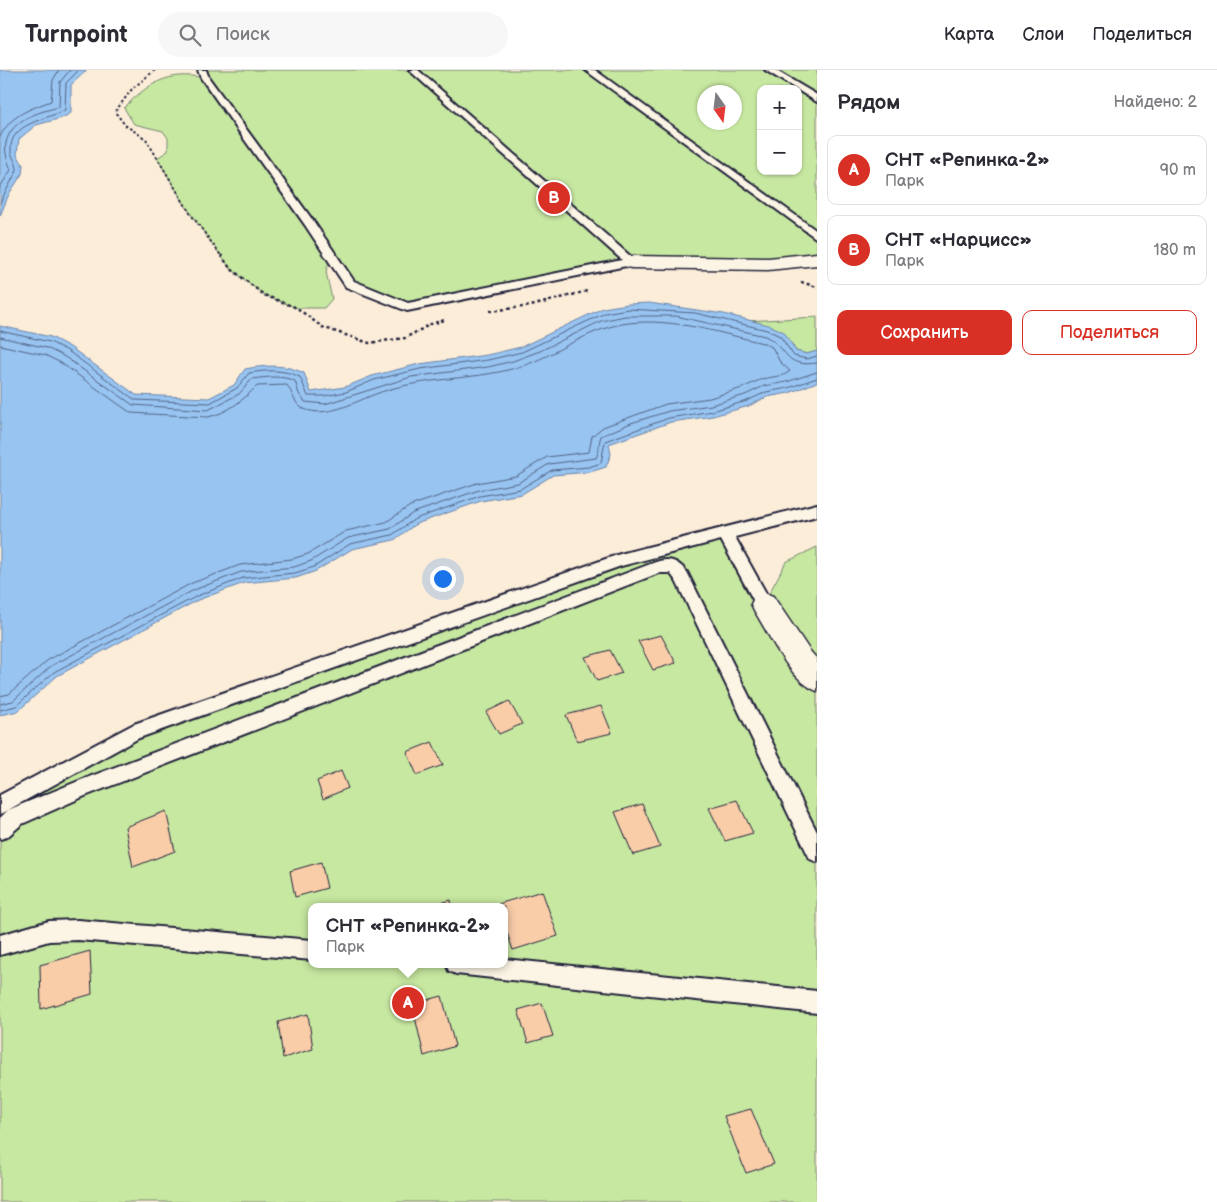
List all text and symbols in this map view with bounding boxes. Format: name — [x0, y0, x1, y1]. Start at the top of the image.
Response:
search box — [158, 12, 508, 57]
text: Turnpoint — [25, 20, 128, 49]
icon: search — [176, 21, 204, 49]
text: Поиск — [216, 23, 270, 46]
text: Карта — [944, 24, 994, 45]
text: Слои — [1022, 24, 1064, 45]
text: Поделиться — [1092, 24, 1192, 45]
north arrow — [697, 85, 742, 130]
map controls — [757, 85, 802, 175]
button: + — [757, 85, 802, 130]
text: Рядом — [837, 90, 900, 115]
text: Найдено: 2 — [1113, 93, 1197, 112]
button: − — [757, 130, 802, 175]
text: СНТ «Репинка-2» — [885, 149, 1050, 172]
text: A — [849, 161, 859, 180]
text: 90 m — [1160, 161, 1196, 180]
text: Парк — [885, 172, 924, 191]
pin: B — [538, 179, 570, 217]
text: СНТ «Нарцисс» — [885, 229, 1032, 252]
text: B — [848, 241, 860, 260]
text: 180 m — [1154, 241, 1196, 260]
text: Парк — [885, 252, 924, 271]
button: Сохранить — [837, 310, 1012, 355]
button: Поделиться — [1022, 310, 1197, 355]
your location — [430, 566, 456, 592]
popup — [308, 903, 508, 968]
text: СНТ «Репинка-2» — [326, 915, 490, 938]
text: Парк — [326, 938, 365, 957]
pin: A — [392, 984, 424, 1022]

